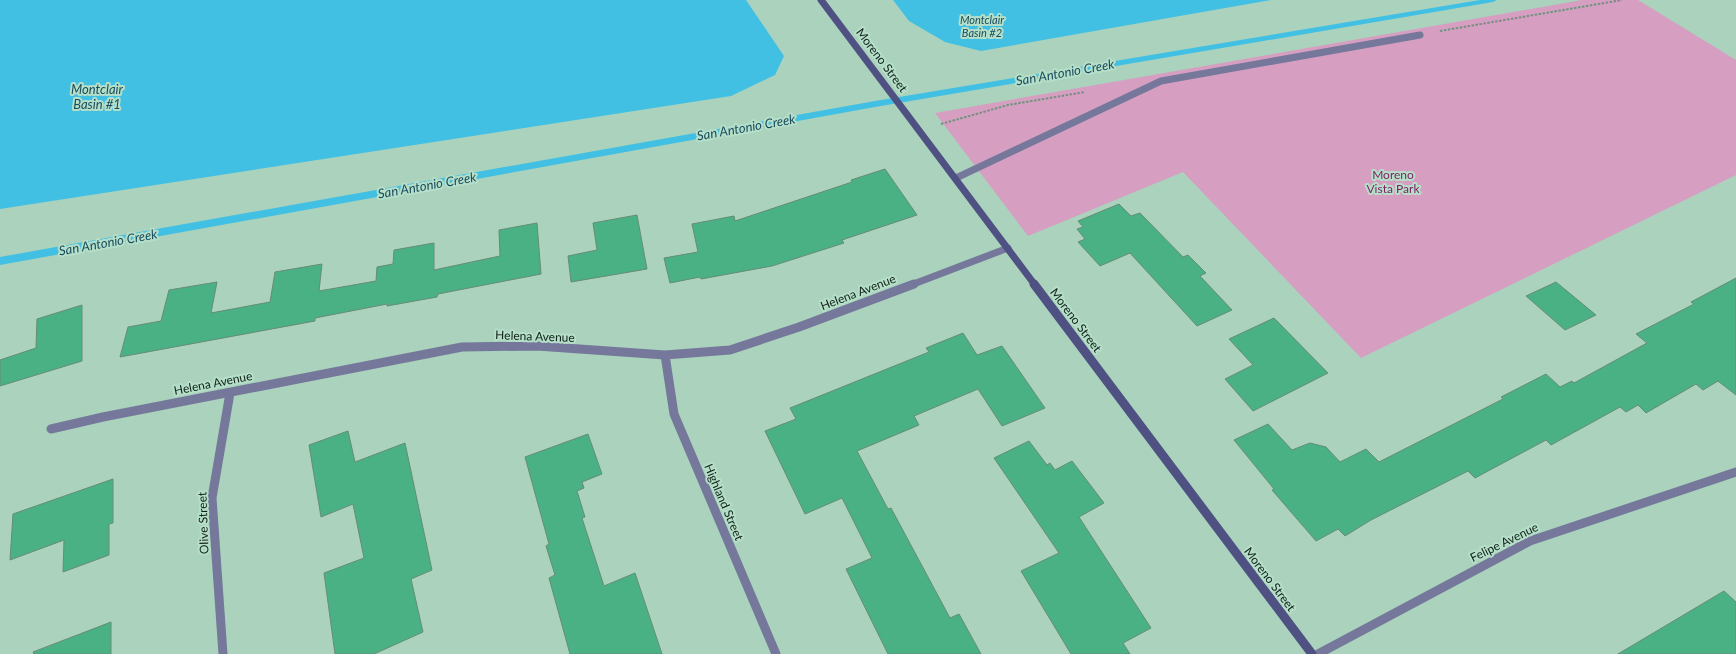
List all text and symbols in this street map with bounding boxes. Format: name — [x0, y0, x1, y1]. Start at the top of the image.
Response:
water label: Montclair Basin #2 — [960, 13, 1004, 39]
street label: Moreno Street — [853, 25, 911, 96]
water label: San Antonio Creek — [1015, 55, 1116, 89]
water label: Montclair Basin #1 — [71, 81, 124, 112]
water label: San Antonio Creek — [696, 110, 797, 144]
park label: Moreno Vista Park — [1367, 167, 1420, 196]
water label: San Antonio Creek — [377, 168, 478, 202]
water label: San Antonio Creek — [58, 225, 159, 259]
street label: Helena Avenue — [818, 271, 898, 313]
street label: Moreno Street — [1047, 285, 1105, 356]
street label: Helena Avenue — [495, 327, 575, 345]
street label: Helena Avenue — [173, 368, 253, 398]
street label: Highland Street — [701, 461, 747, 543]
street label: Olive Street — [194, 491, 212, 554]
street label: Felipe Avenue — [1468, 519, 1540, 565]
street label: Moreno Street — [1241, 544, 1299, 615]

